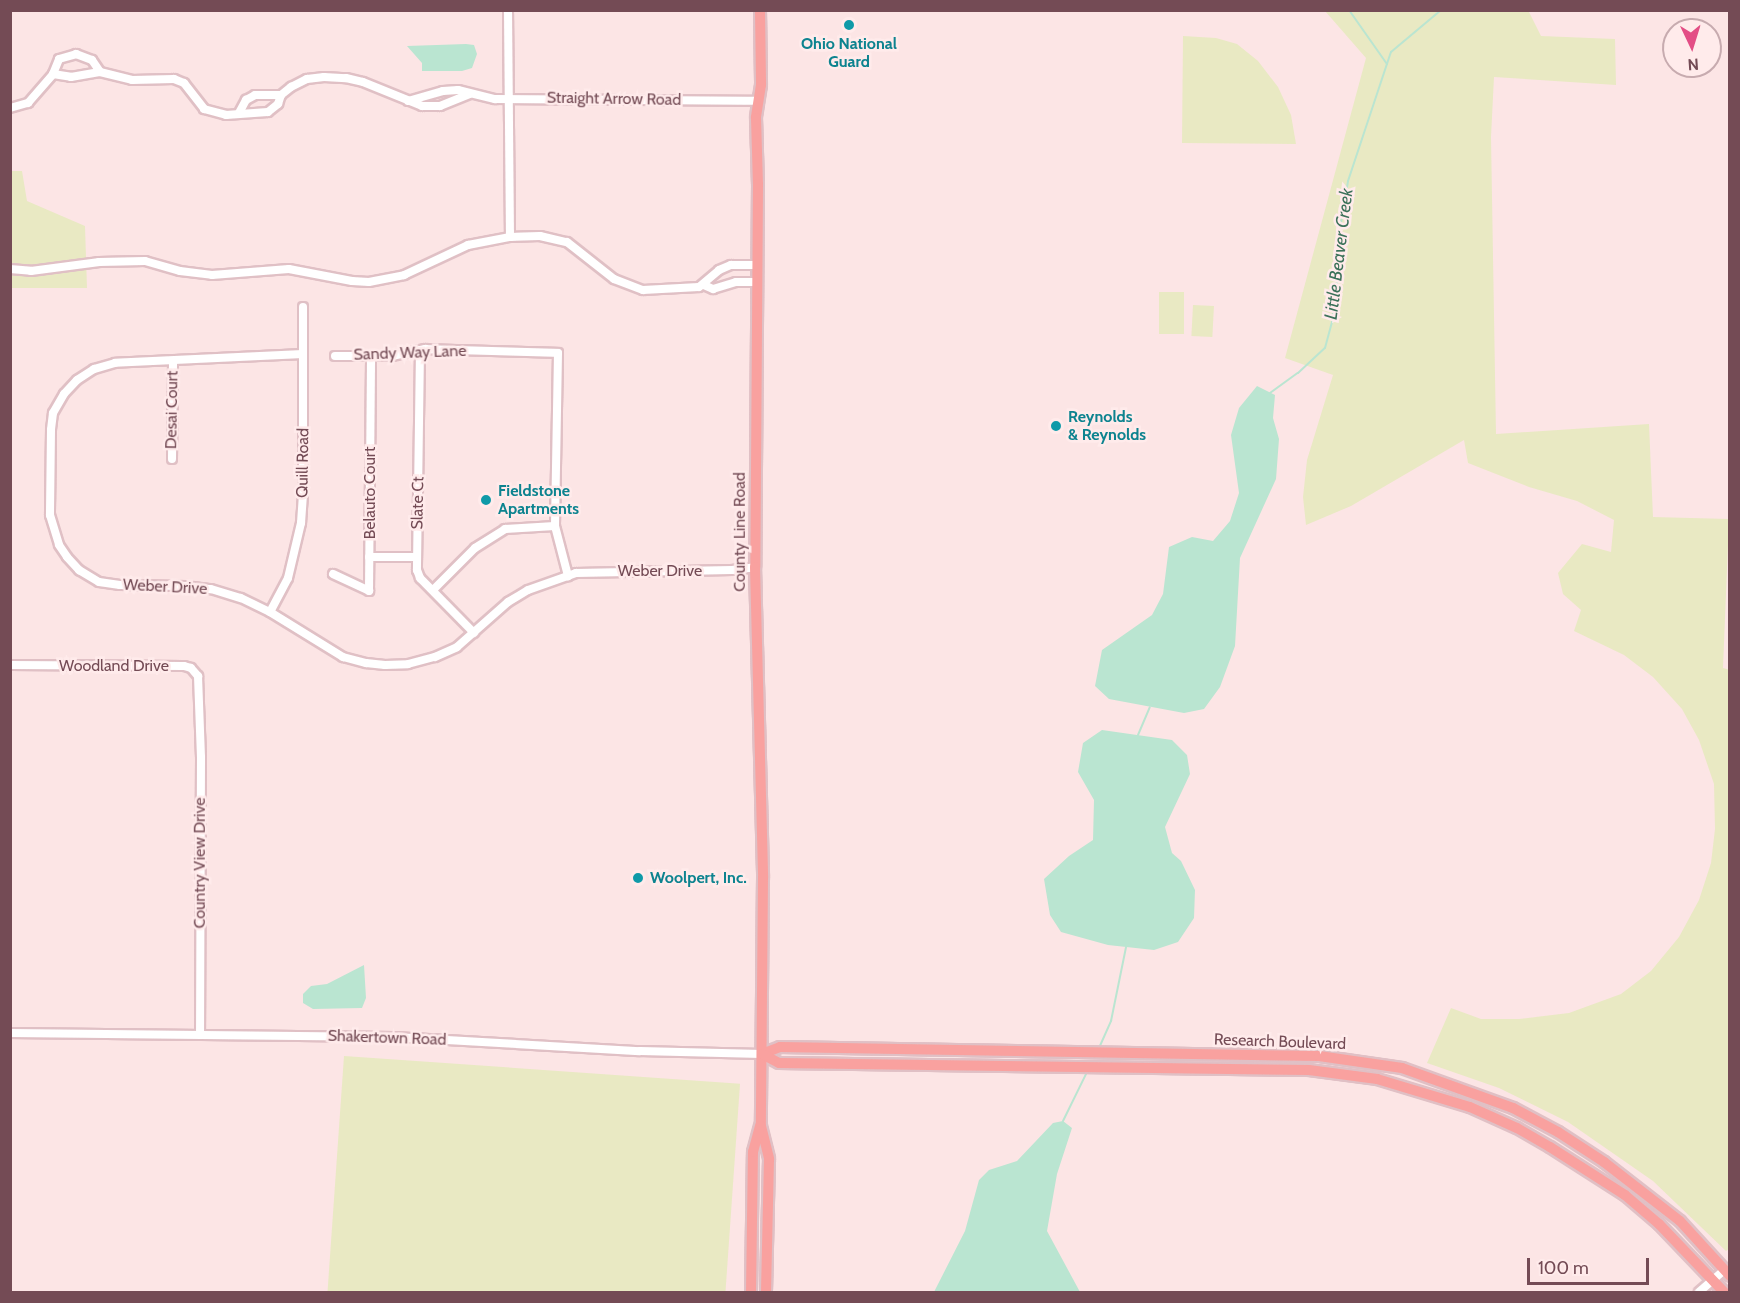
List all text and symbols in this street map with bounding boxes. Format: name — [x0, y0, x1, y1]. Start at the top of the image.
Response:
marker: Ohio National Guard — [842, 18, 856, 32]
north arrow — [1662, 18, 1722, 78]
place label: Ohio National Guard — [801, 34, 897, 72]
text: N — [1687, 55, 1699, 74]
street label: Straight Arrow Road — [547, 88, 681, 110]
water label: Little Beaver Creek — [1320, 187, 1358, 321]
street label: Sandy Way Lane — [353, 341, 467, 365]
street label: Desai Court — [162, 371, 182, 449]
place label: Reynolds & Reynolds — [1068, 407, 1146, 445]
marker: Reynolds & Reynolds — [1049, 419, 1063, 433]
street label: Quill Road — [293, 428, 313, 498]
street label: Belauto Court — [360, 447, 380, 539]
street label: County Line Road — [730, 472, 750, 592]
street label: Slate Ct — [408, 476, 428, 530]
place label: Fieldstone Apartments — [498, 481, 579, 519]
marker: Fieldstone Apartments — [479, 493, 493, 507]
street label: Weber Drive — [618, 561, 702, 581]
street label: Weber Drive — [122, 575, 208, 599]
street label: Woodland Drive — [59, 656, 169, 676]
street label: Country View Drive — [190, 798, 210, 928]
place label: Woolpert, Inc. — [650, 868, 747, 888]
marker: Woolpert, Inc. — [631, 871, 645, 885]
street label: Shakertown Road — [327, 1026, 447, 1050]
street label: Research Boulevard — [1214, 1030, 1346, 1054]
scale bar — [1530, 1246, 1652, 1284]
text: 100 m — [1538, 1257, 1589, 1279]

